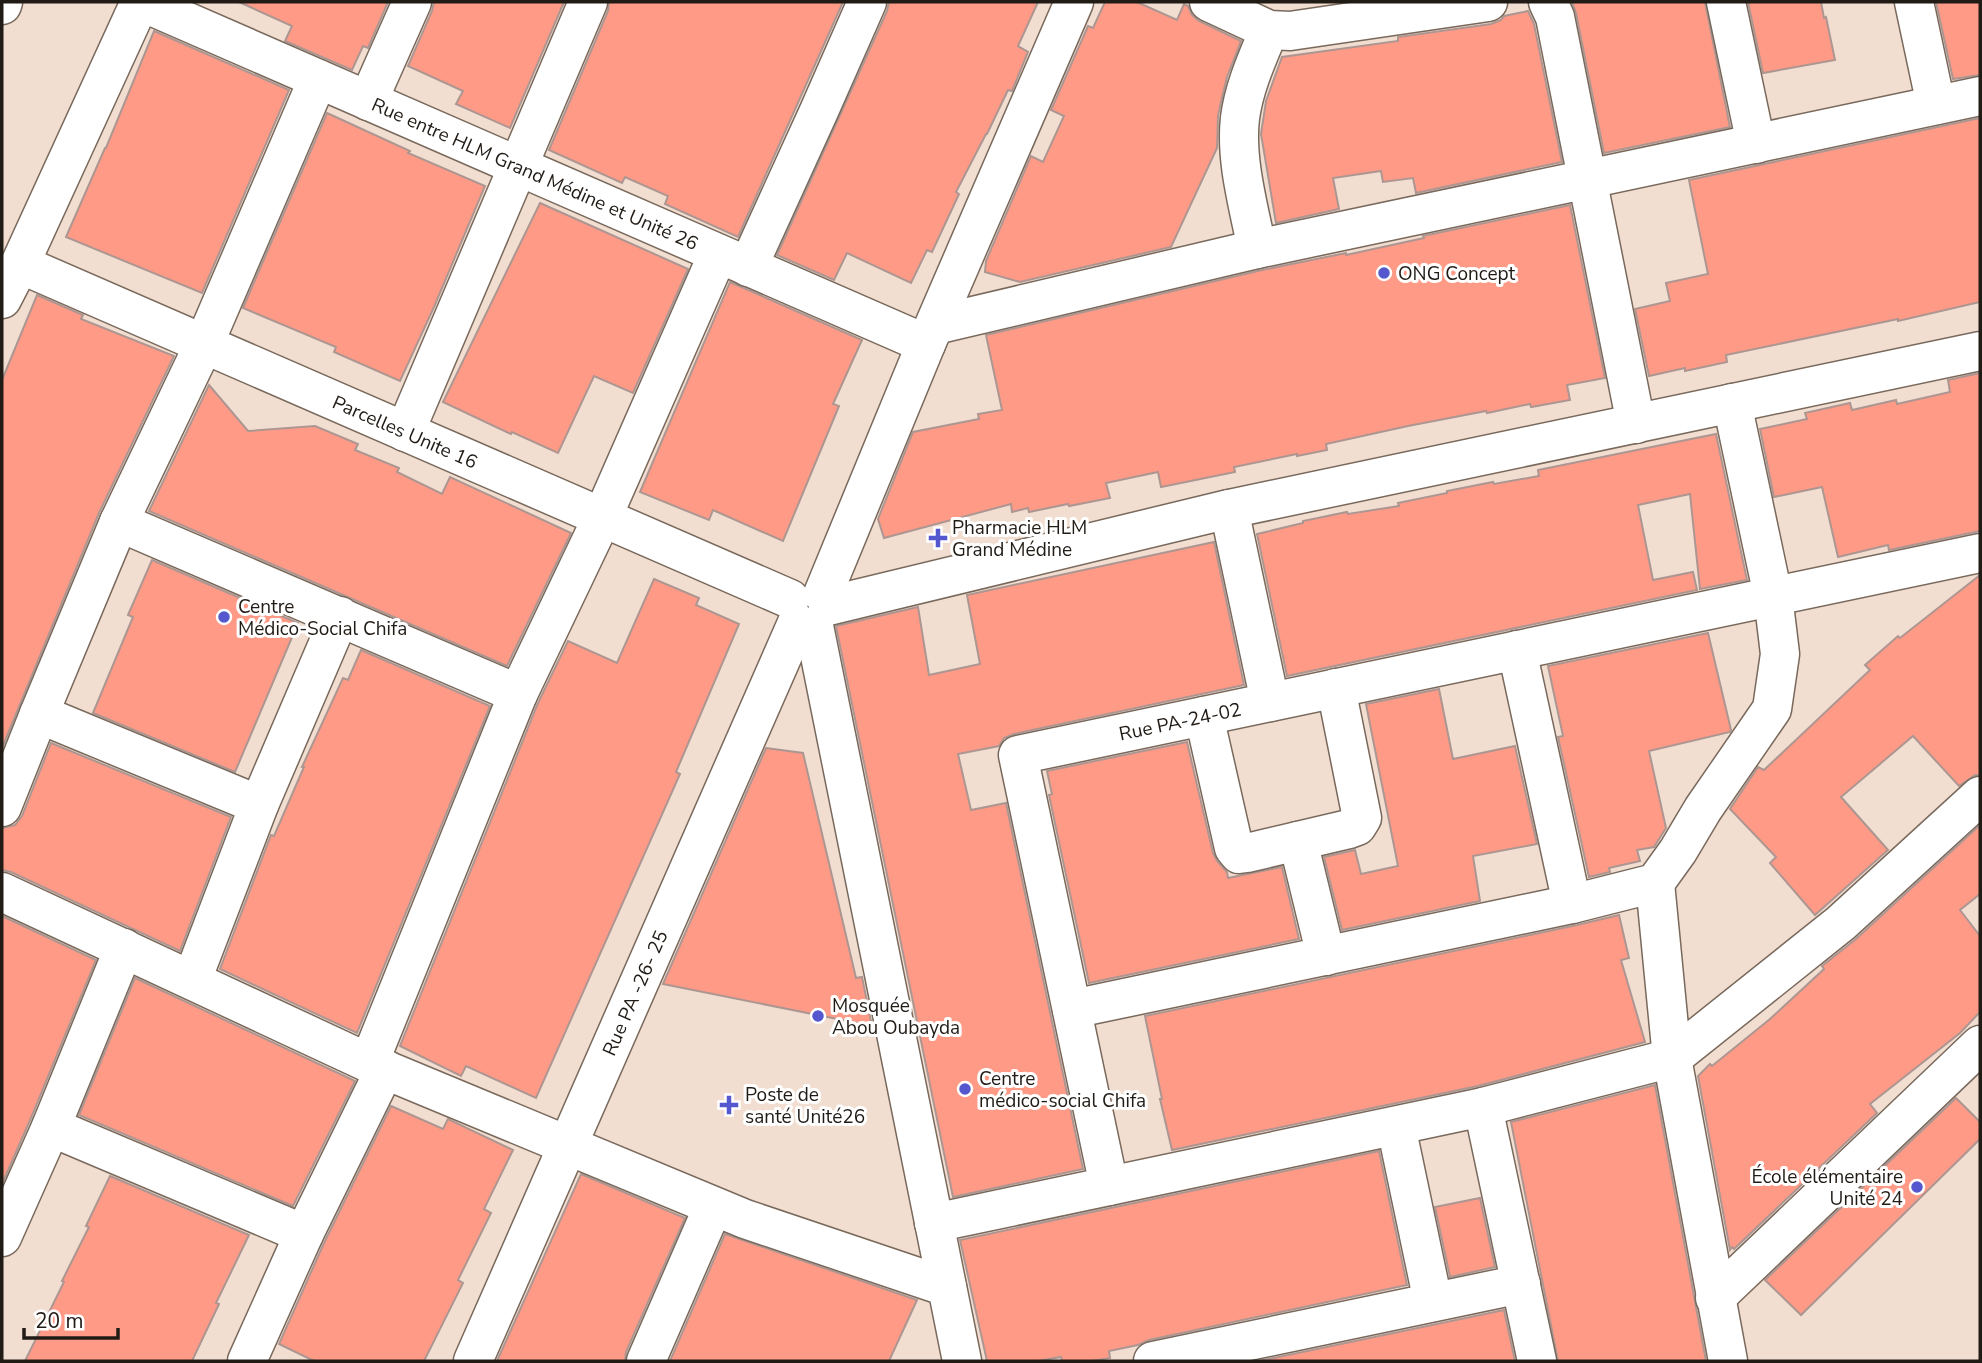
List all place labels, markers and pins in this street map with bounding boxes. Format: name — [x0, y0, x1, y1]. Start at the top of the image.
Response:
place label: ONG Concept — [1398, 261, 1515, 287]
marker: ONG Concept — [1376, 265, 1392, 281]
place label: Pharmacie HLM Grand Médine — [952, 515, 1087, 563]
marker: Pharmacie HLM Grand Médine — [930, 530, 946, 546]
place label: Centre Médico-Social Chifa — [238, 594, 407, 642]
marker: Centre Médico-Social Chifa — [216, 609, 232, 625]
place label: Mosquée Abou Oubayda — [832, 993, 960, 1041]
marker: Mosquée Abou Oubayda — [810, 1008, 826, 1024]
place label: Centre médico-social Chifa — [979, 1066, 1146, 1114]
marker: Centre médico-social Chifa — [957, 1081, 973, 1097]
place label: Poste de santé Unité26 — [745, 1082, 865, 1130]
marker: Poste de santé Unité26 — [719, 1095, 739, 1115]
place label: École élémentaire Unité 24 — [1751, 1164, 1903, 1212]
marker: École élémentaire Unité 24 — [1909, 1179, 1925, 1195]

